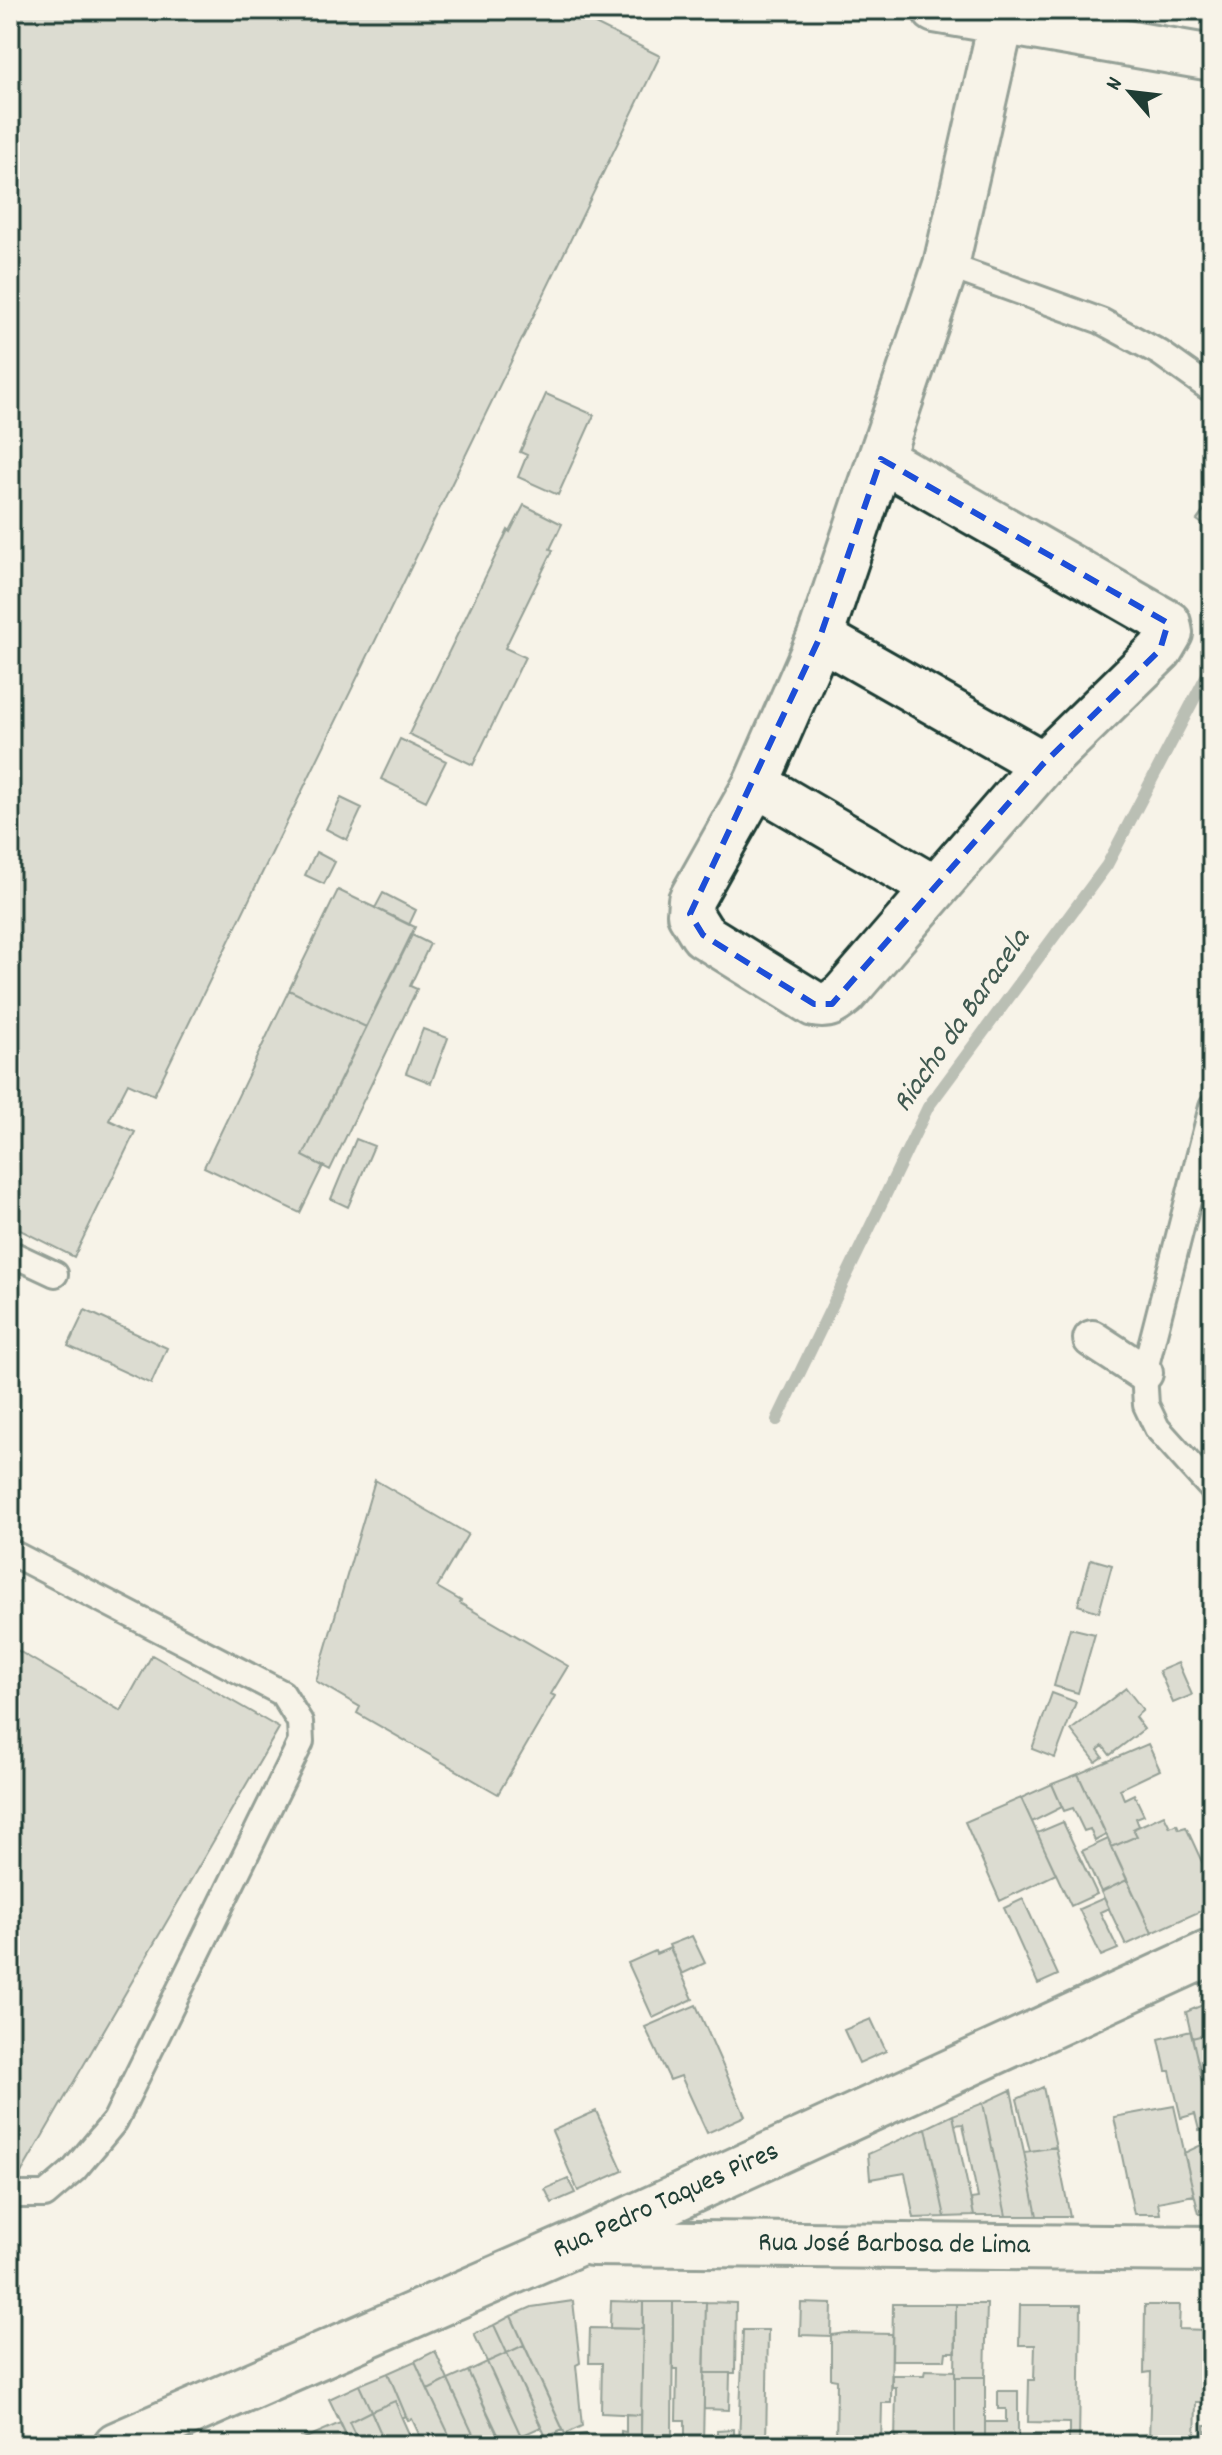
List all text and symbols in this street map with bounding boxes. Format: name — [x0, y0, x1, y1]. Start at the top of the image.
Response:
north arrow — [1090, 52, 1170, 132]
text: N — [1099, 72, 1132, 96]
water label: Riacho da Baracela — [884, 920, 1043, 1122]
street label: Rua Pedro Taques Pires — [548, 2133, 786, 2271]
street label: Rua José Barbosa de Lima — [758, 2225, 1031, 2267]

